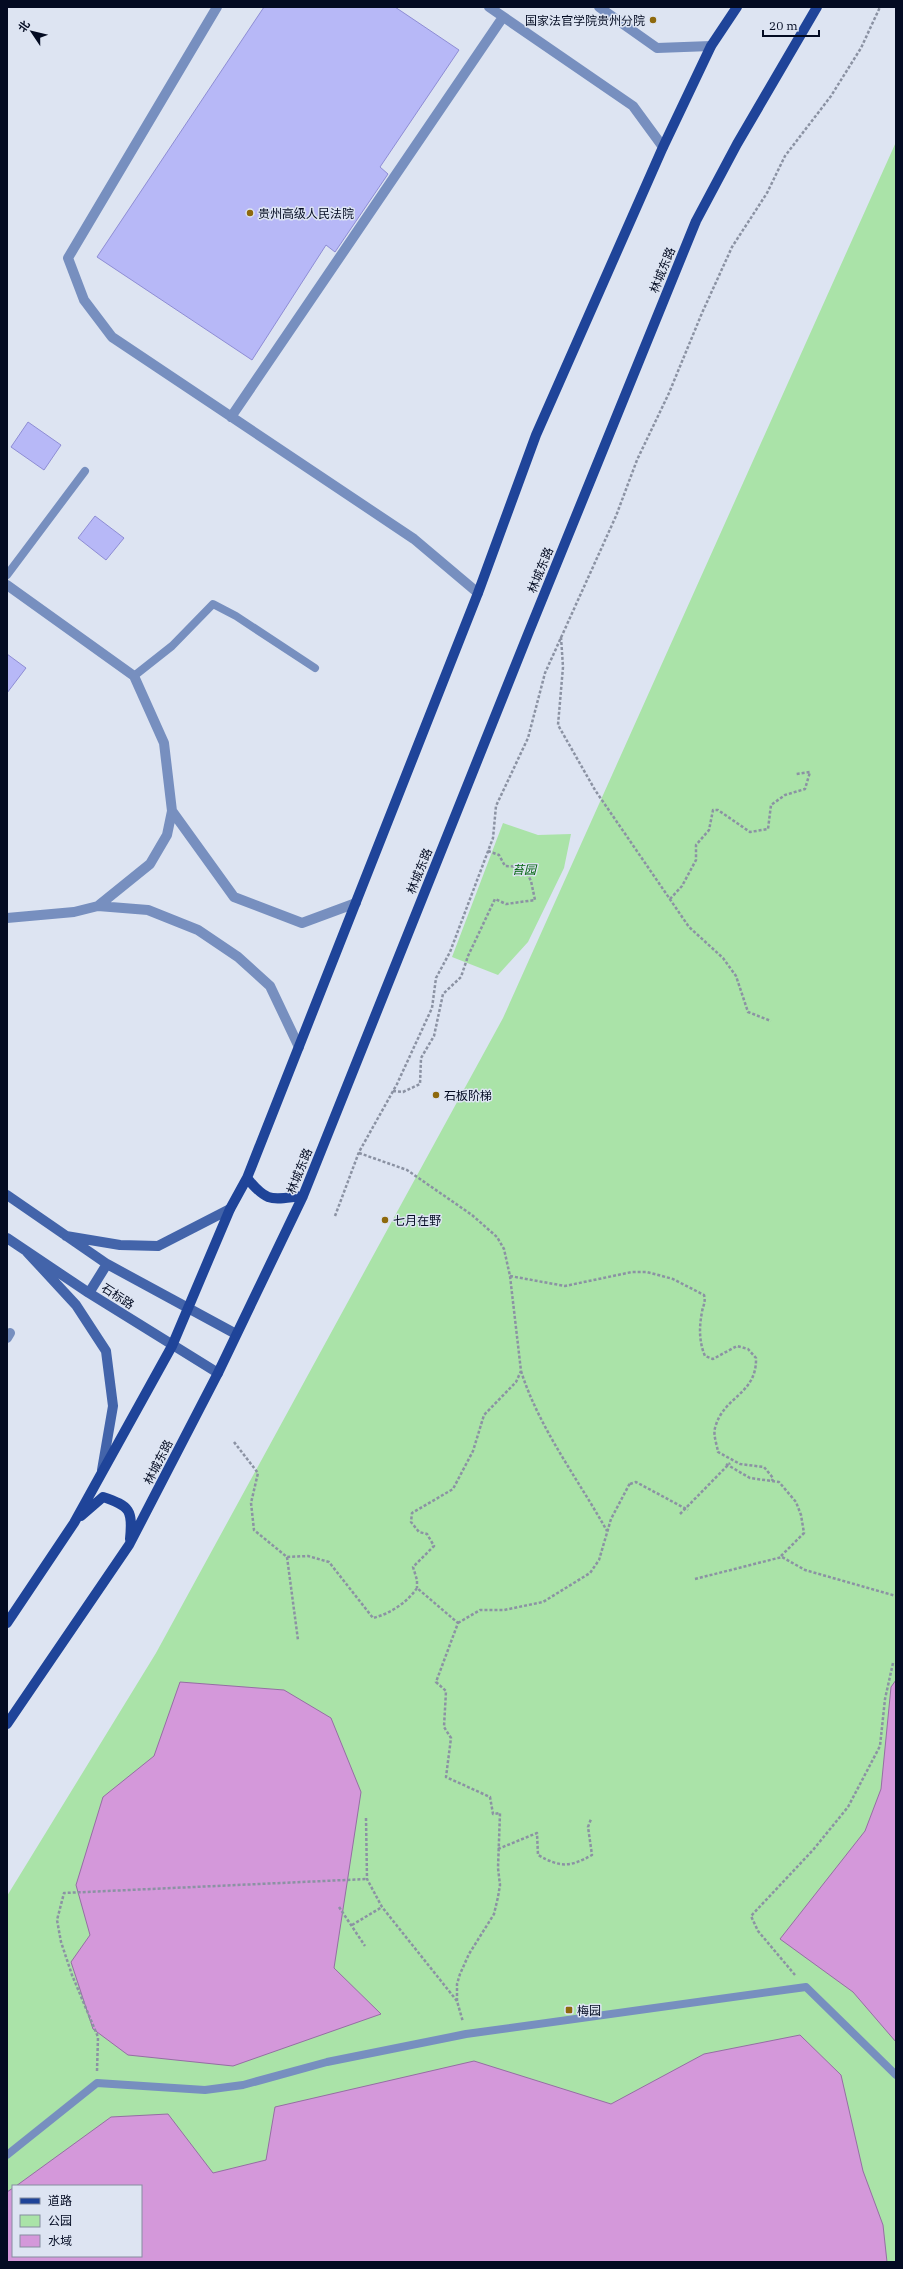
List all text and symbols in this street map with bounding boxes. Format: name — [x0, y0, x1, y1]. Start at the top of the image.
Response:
north arrow — [12, 12, 52, 52]
scale bar — [763, 12, 819, 38]
place label: 国家法官学院贵州分院 — [525, 13, 645, 28]
marker: 国家法官学院贵州分院 — [648, 15, 658, 25]
text: 北 — [15, 18, 33, 35]
text: 20 m — [769, 18, 798, 33]
place label: 贵州高级人民法院 — [258, 206, 354, 221]
marker: 贵州高级人民法院 — [245, 208, 255, 218]
street label: 林城东路 — [646, 245, 678, 295]
street label: 林城东路 — [524, 545, 556, 595]
street label: 林城东路 — [403, 846, 435, 896]
park label: 苔园 — [512, 862, 538, 877]
place label: 石板阶梯 — [444, 1088, 492, 1103]
marker: 石板阶梯 — [431, 1090, 441, 1100]
street label: 林城东路 — [283, 1146, 315, 1196]
place label: 七月在野 — [393, 1213, 441, 1228]
marker: 七月在野 — [380, 1215, 390, 1225]
street label: 石标路 — [99, 1280, 137, 1312]
street label: 林城东路 — [140, 1437, 176, 1487]
place label: 梅园 — [577, 2003, 601, 2018]
marker: 梅园 — [564, 2005, 574, 2015]
legend — [12, 2185, 142, 2257]
text: 道路 — [48, 2193, 72, 2208]
text: 公园 — [48, 2213, 72, 2228]
text: 水域 — [48, 2233, 72, 2248]

